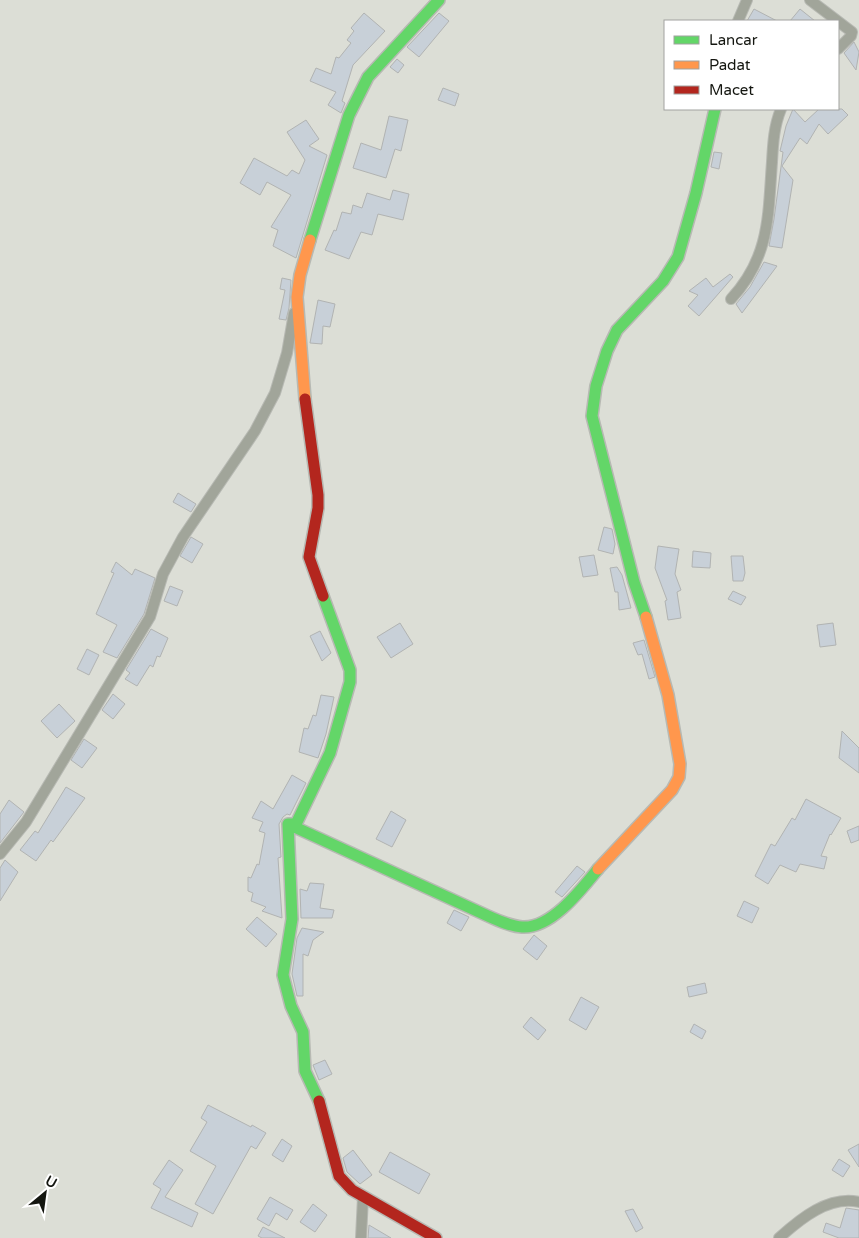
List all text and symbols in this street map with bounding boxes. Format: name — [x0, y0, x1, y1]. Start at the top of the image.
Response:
legend — [664, 20, 839, 110]
text: Lancar — [709, 31, 758, 49]
text: Padat — [709, 56, 751, 74]
text: Macet — [709, 81, 754, 99]
north arrow — [20, 1168, 70, 1218]
text: U — [42, 1172, 60, 1192]

